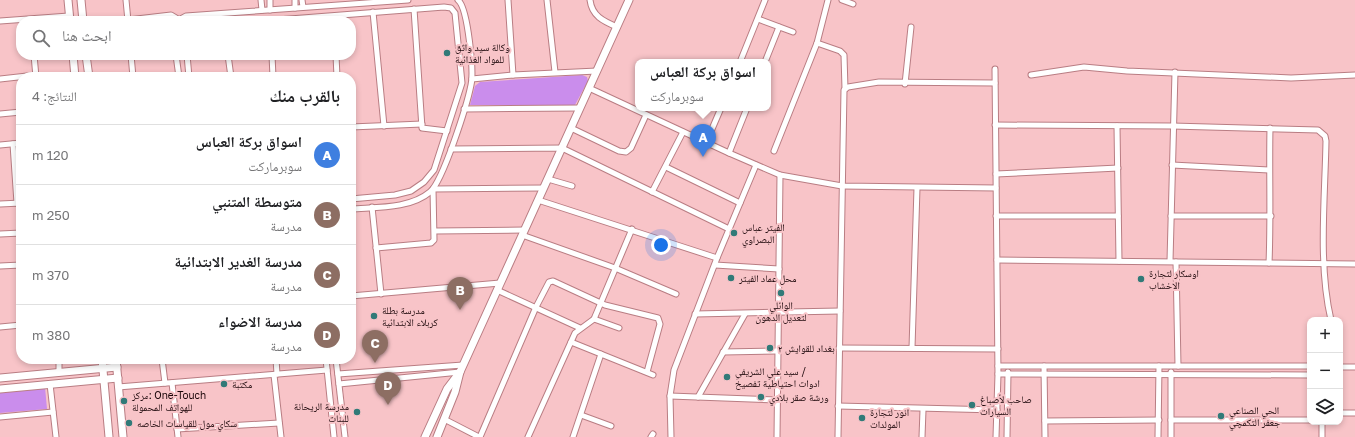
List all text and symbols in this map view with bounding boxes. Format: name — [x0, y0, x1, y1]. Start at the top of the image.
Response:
search box — [16, 16, 356, 60]
text: ابحث هنا — [62, 26, 112, 44]
icon: search — [30, 27, 52, 49]
place label: وكالة سيد واثق للمواد الغذائية — [455, 41, 510, 65]
marker: وكالة سيد واثق للمواد الغذائية — [442, 48, 452, 58]
popup — [635, 59, 771, 111]
text: اسواق بركة العباس — [650, 62, 756, 80]
text: بالقرب منك — [269, 85, 340, 106]
text: النتائج: 4 — [32, 88, 77, 104]
text: سوبرماركت — [650, 88, 704, 104]
pin: A — [690, 124, 716, 157]
text: اسواق بركة العباس — [196, 132, 302, 150]
text: 120 m — [32, 147, 69, 163]
text: A — [322, 147, 332, 163]
text: سوبرماركت — [248, 158, 302, 174]
text: متوسطة المتنبي — [212, 192, 302, 210]
text: 250 m — [32, 207, 70, 223]
text: B — [322, 207, 332, 223]
text: مدرسة — [270, 218, 302, 234]
place label: الفيتر عباس البصراوي — [742, 221, 785, 248]
marker: الفيتر عباس البصراوي — [729, 228, 739, 238]
your location — [651, 235, 671, 255]
text: مدرسة الغدير الابتدائية — [174, 252, 302, 270]
text: 370 m — [32, 267, 69, 283]
text: C — [322, 267, 332, 283]
place label: اوسكار لتجارة الاخشاب — [1149, 267, 1199, 291]
place label: محل عماد الفيتر — [738, 272, 797, 285]
marker: محل عماد الفيتر — [726, 273, 736, 283]
marker: اوسكار لتجارة الاخشاب — [1136, 274, 1146, 284]
pin: B — [447, 277, 473, 310]
text: مدرسة — [270, 278, 302, 294]
marker: الوائلي لتعديل الدهون — [776, 288, 786, 298]
place label: الوائلي لتعديل الدهون — [755, 299, 807, 324]
place label: مدرسة بطلة كربلاء الابتدائية — [382, 304, 438, 328]
marker: مدرسة بطلة كربلاء الابتدائية — [369, 311, 379, 321]
text: مدرسة الاضواء — [218, 312, 302, 330]
map controls — [1307, 317, 1343, 425]
button: + — [1307, 317, 1343, 353]
text: 380 m — [32, 327, 70, 343]
text: D — [322, 327, 332, 343]
pin: C — [362, 330, 388, 363]
text: مدرسة — [270, 338, 302, 354]
place label: بغداد للقوايش ٢ — [778, 342, 835, 355]
marker: بغداد للقوايش ٢ — [765, 343, 775, 353]
button: − — [1307, 353, 1343, 389]
place label: سيد علي الشريفي / ادوات احتياطية تفصيخ — [735, 365, 820, 390]
pin: D — [375, 372, 401, 405]
marker: سيد علي الشريفي / ادوات احتياطية تفصيخ — [722, 372, 732, 382]
place label: مكتبة — [232, 378, 253, 390]
marker: مكتبة — [219, 379, 229, 389]
place label: مركز: One-Touch للهواتف المحمولة — [131, 389, 206, 413]
button: layers — [1307, 389, 1343, 425]
place label: ورشة صقر بلادي — [769, 391, 829, 406]
marker: ورشة صقر بلادي — [756, 392, 766, 402]
place label: صاحب لأصباغ السيارات — [980, 393, 1032, 417]
marker: مركز: One-Touch للهواتف المحمولة — [119, 396, 129, 406]
place label: مدرسة الريحانة للبنات — [294, 400, 349, 424]
marker: صاحب لأصباغ السيارات — [967, 400, 977, 410]
place label: الحي الصناعي جعفر التكمچي — [1229, 404, 1281, 431]
place label: انور لتجارة المولدات — [870, 406, 909, 430]
marker: مدرسة الريحانة للبنات — [352, 407, 362, 417]
marker: الحي الصناعي جعفر التكمچي — [1216, 411, 1226, 421]
marker: انور لتجارة المولدات — [857, 413, 867, 423]
place label: سكاي مول للقياسات الخاصه — [137, 417, 237, 432]
marker: سكاي مول للقياسات الخاصه — [124, 418, 134, 428]

